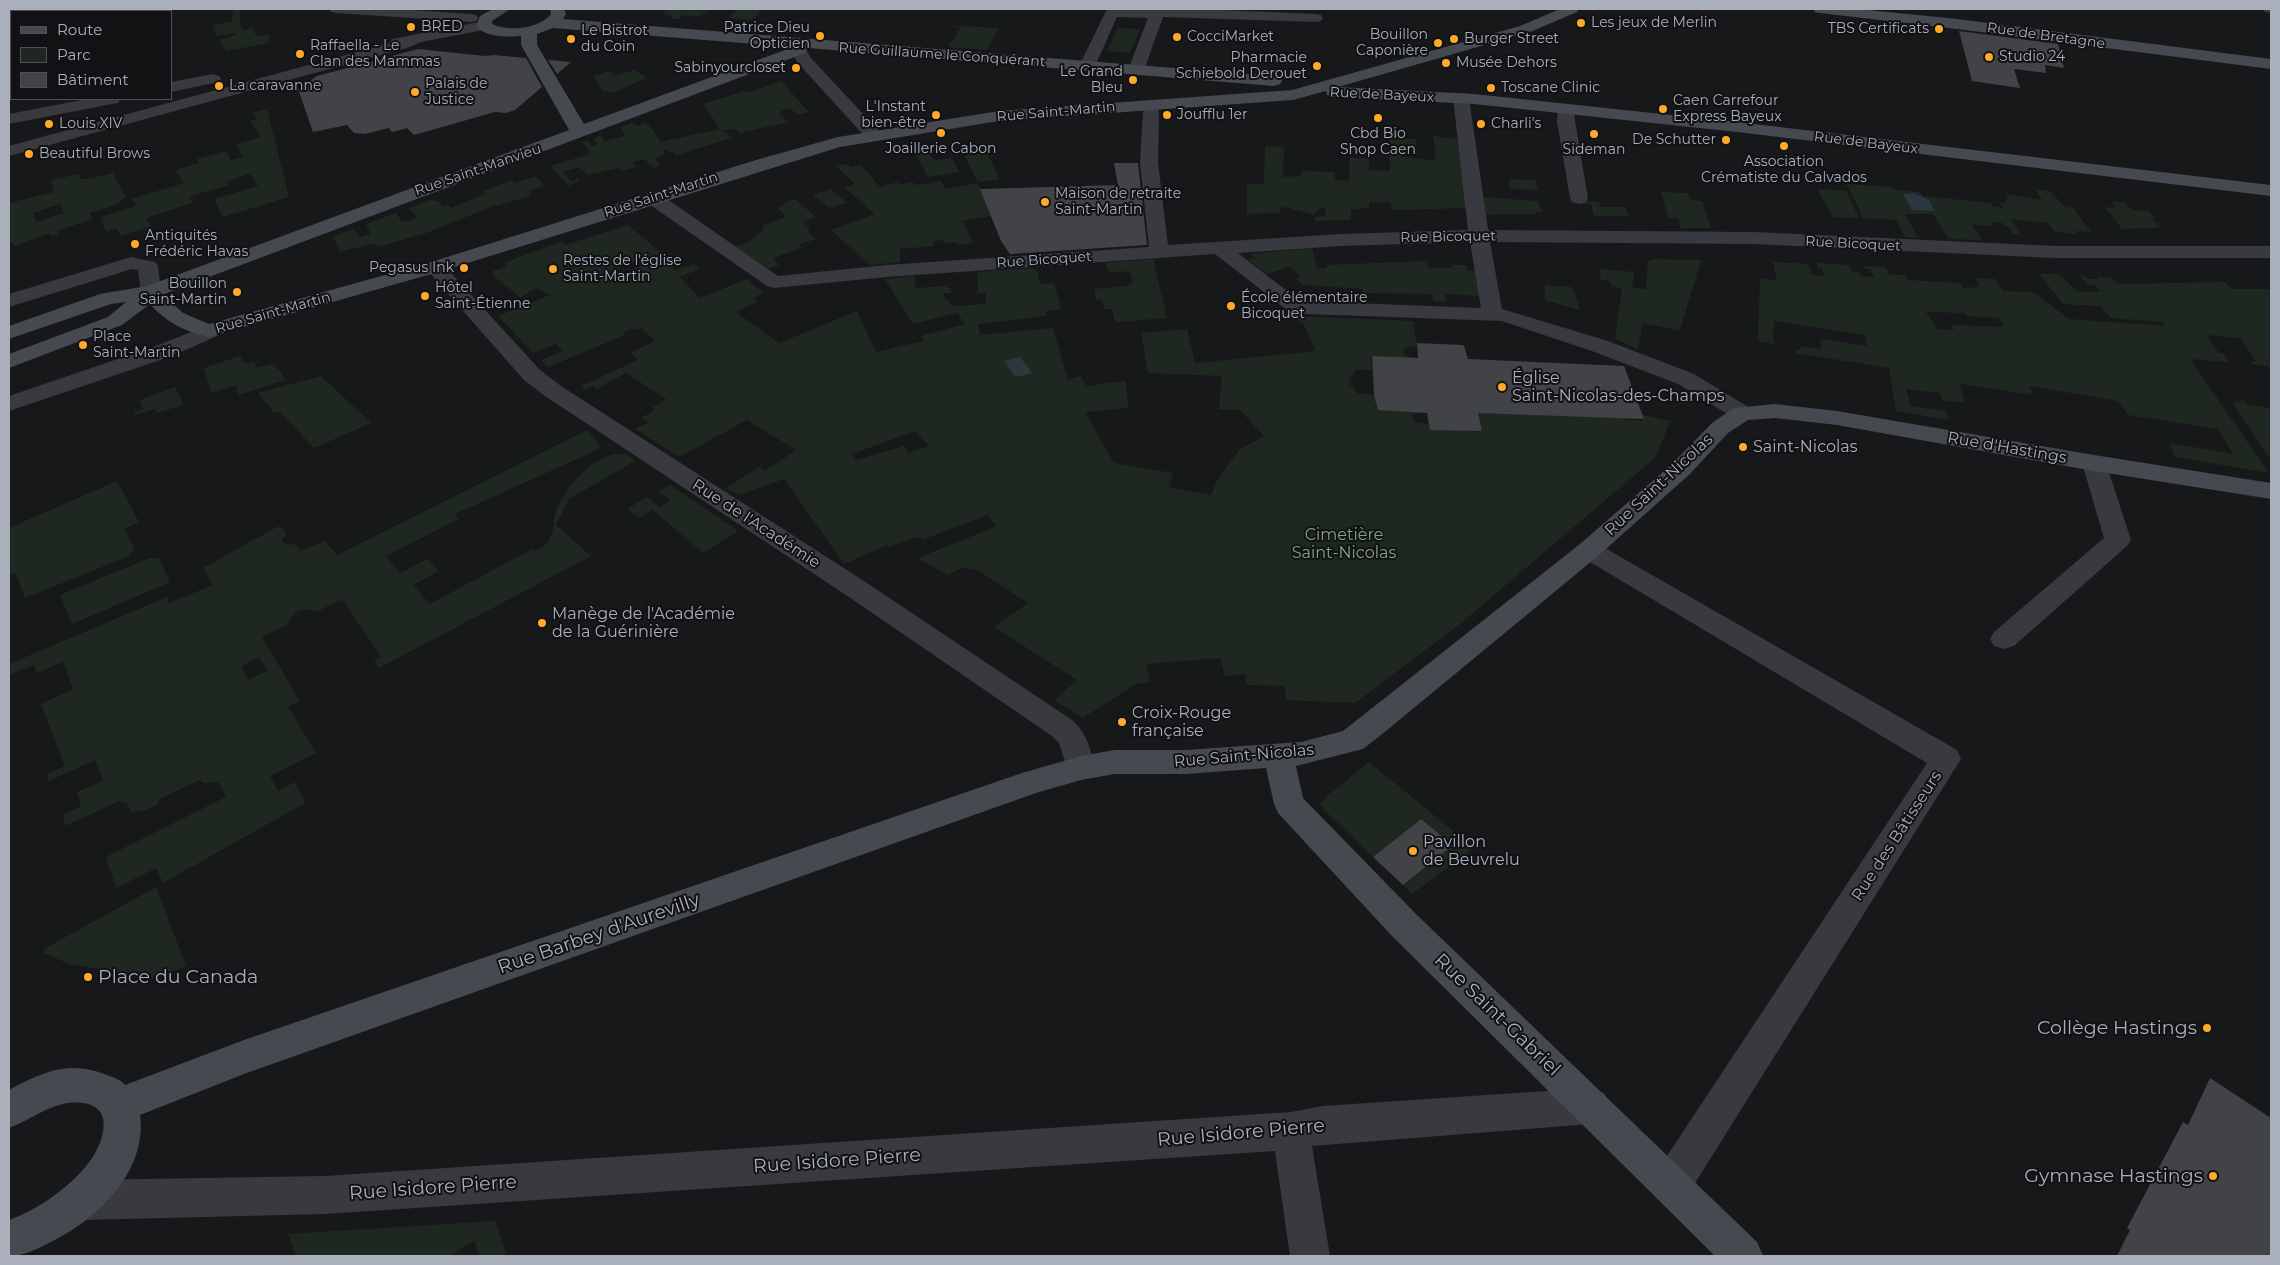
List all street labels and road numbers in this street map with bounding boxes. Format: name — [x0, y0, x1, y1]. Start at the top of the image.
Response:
street label: Rue de Bretagne — [1986, 19, 2106, 53]
street label: Rue Guillaume le Conquérant — [838, 39, 1046, 71]
street label: Rue de Bayeux — [1329, 84, 1435, 106]
street label: Rue Saint-Martin — [996, 98, 1116, 126]
street label: Rue de Bayeux — [1813, 128, 1919, 158]
street label: Rue Saint-Manvieu — [412, 140, 544, 200]
street label: Rue Saint-Martin — [602, 169, 720, 221]
street label: Rue Bicoquet — [1400, 228, 1496, 246]
street label: Rue Bicoquet — [1805, 233, 1901, 255]
street label: Rue Bicoquet — [996, 248, 1092, 272]
street label: Rue Saint-Martin — [213, 289, 333, 337]
street label: Rue d'Hastings — [1946, 428, 2068, 468]
street label: Rue Saint-Nicolas — [1601, 430, 1717, 540]
street label: Rue de l'Académie — [688, 475, 824, 573]
street label: Rue Saint-Nicolas — [1173, 740, 1315, 772]
street label: Rue des Bâtisseurs — [1848, 767, 1946, 905]
street label: Rue Barbey d'Aurevilly — [495, 889, 703, 979]
street label: Rue Saint-Gabriel — [1429, 949, 1565, 1081]
street label: Rue Isidore Pierre — [1156, 1114, 1326, 1152]
street label: Rue Isidore Pierre — [752, 1144, 922, 1178]
street label: Rue Isidore Pierre — [348, 1171, 518, 1205]

